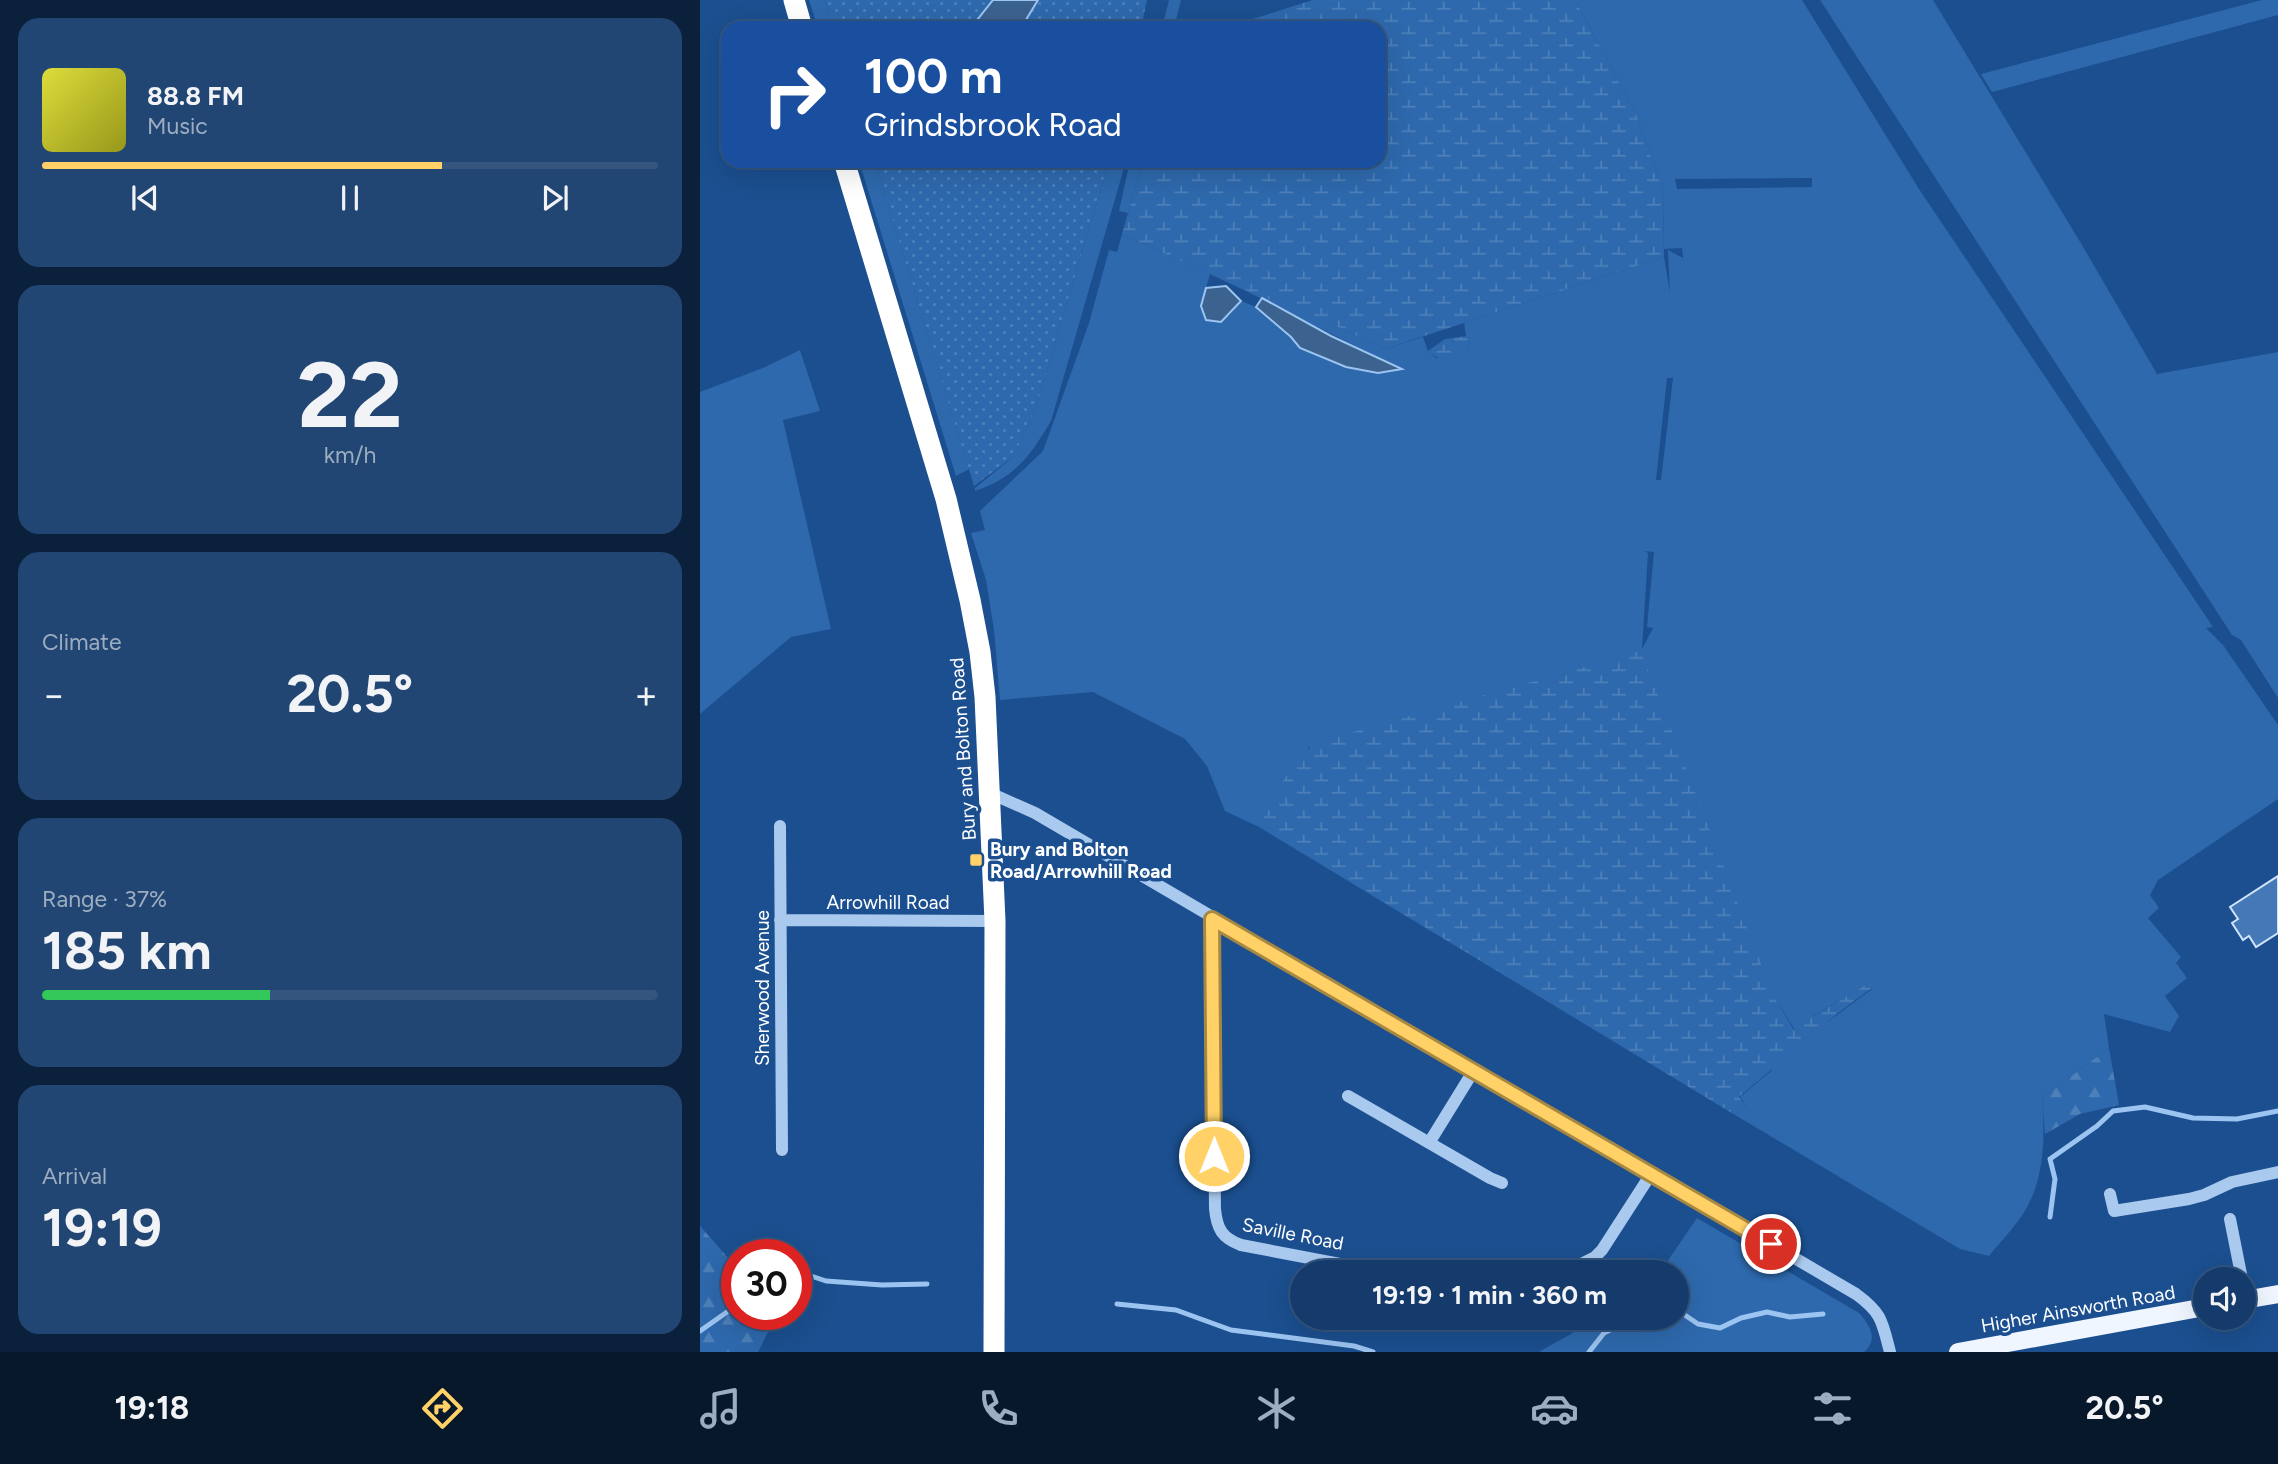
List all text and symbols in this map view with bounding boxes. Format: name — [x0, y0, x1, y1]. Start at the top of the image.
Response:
text: 100 m — [864, 46, 1003, 105]
icon: right — [749, 49, 840, 140]
text: 88.8 FM — [147, 80, 244, 112]
text: Grindsbrook Road — [864, 106, 1122, 144]
text: Music — [147, 112, 208, 140]
icon: previous — [126, 179, 164, 217]
icon: pause — [331, 179, 369, 217]
icon: next — [536, 179, 574, 217]
text: 22 — [297, 341, 403, 450]
text: km/h — [324, 441, 376, 469]
text: Climate — [42, 628, 121, 656]
street label: Bury and Bolton Road — [945, 657, 981, 841]
text: 20.5° — [287, 663, 413, 725]
text: − — [42, 672, 66, 718]
text: + — [634, 672, 658, 718]
place label: Bury and Bolton Road/Arrowhill Road — [990, 838, 1172, 883]
marker: Bury and Bolton Road/Arrowhill Road — [968, 852, 984, 868]
text: Range · 37% — [42, 885, 167, 913]
street label: Arrowhill Road — [826, 891, 950, 914]
street label: Sherwood Avenue — [751, 910, 774, 1066]
text: 185 km — [42, 920, 212, 982]
position arrow — [1177, 1119, 1251, 1193]
text: Arrival — [42, 1162, 107, 1190]
text: 19:19 — [42, 1197, 162, 1259]
street label: Saville Road — [1240, 1213, 1346, 1255]
pin — [1741, 1214, 1801, 1274]
icon: arrive — [1752, 1225, 1790, 1263]
speed limit sign: 30 — [721, 1239, 812, 1330]
map controls — [2193, 1267, 2256, 1330]
button: sound — [2193, 1267, 2256, 1330]
text: 19:19 · 1 min · 360 m — [1372, 1279, 1607, 1311]
street label: Higher Ainsworth Road — [1979, 1281, 2177, 1337]
icon: directions — [418, 1384, 467, 1433]
icon: music — [696, 1384, 745, 1433]
icon: phone — [974, 1384, 1023, 1433]
icon: climate — [1252, 1384, 1301, 1433]
icon: car — [1530, 1384, 1579, 1433]
icon: filters — [1808, 1384, 1857, 1433]
text: 19:18 — [114, 1389, 189, 1427]
text: 20.5° — [2086, 1389, 2163, 1427]

